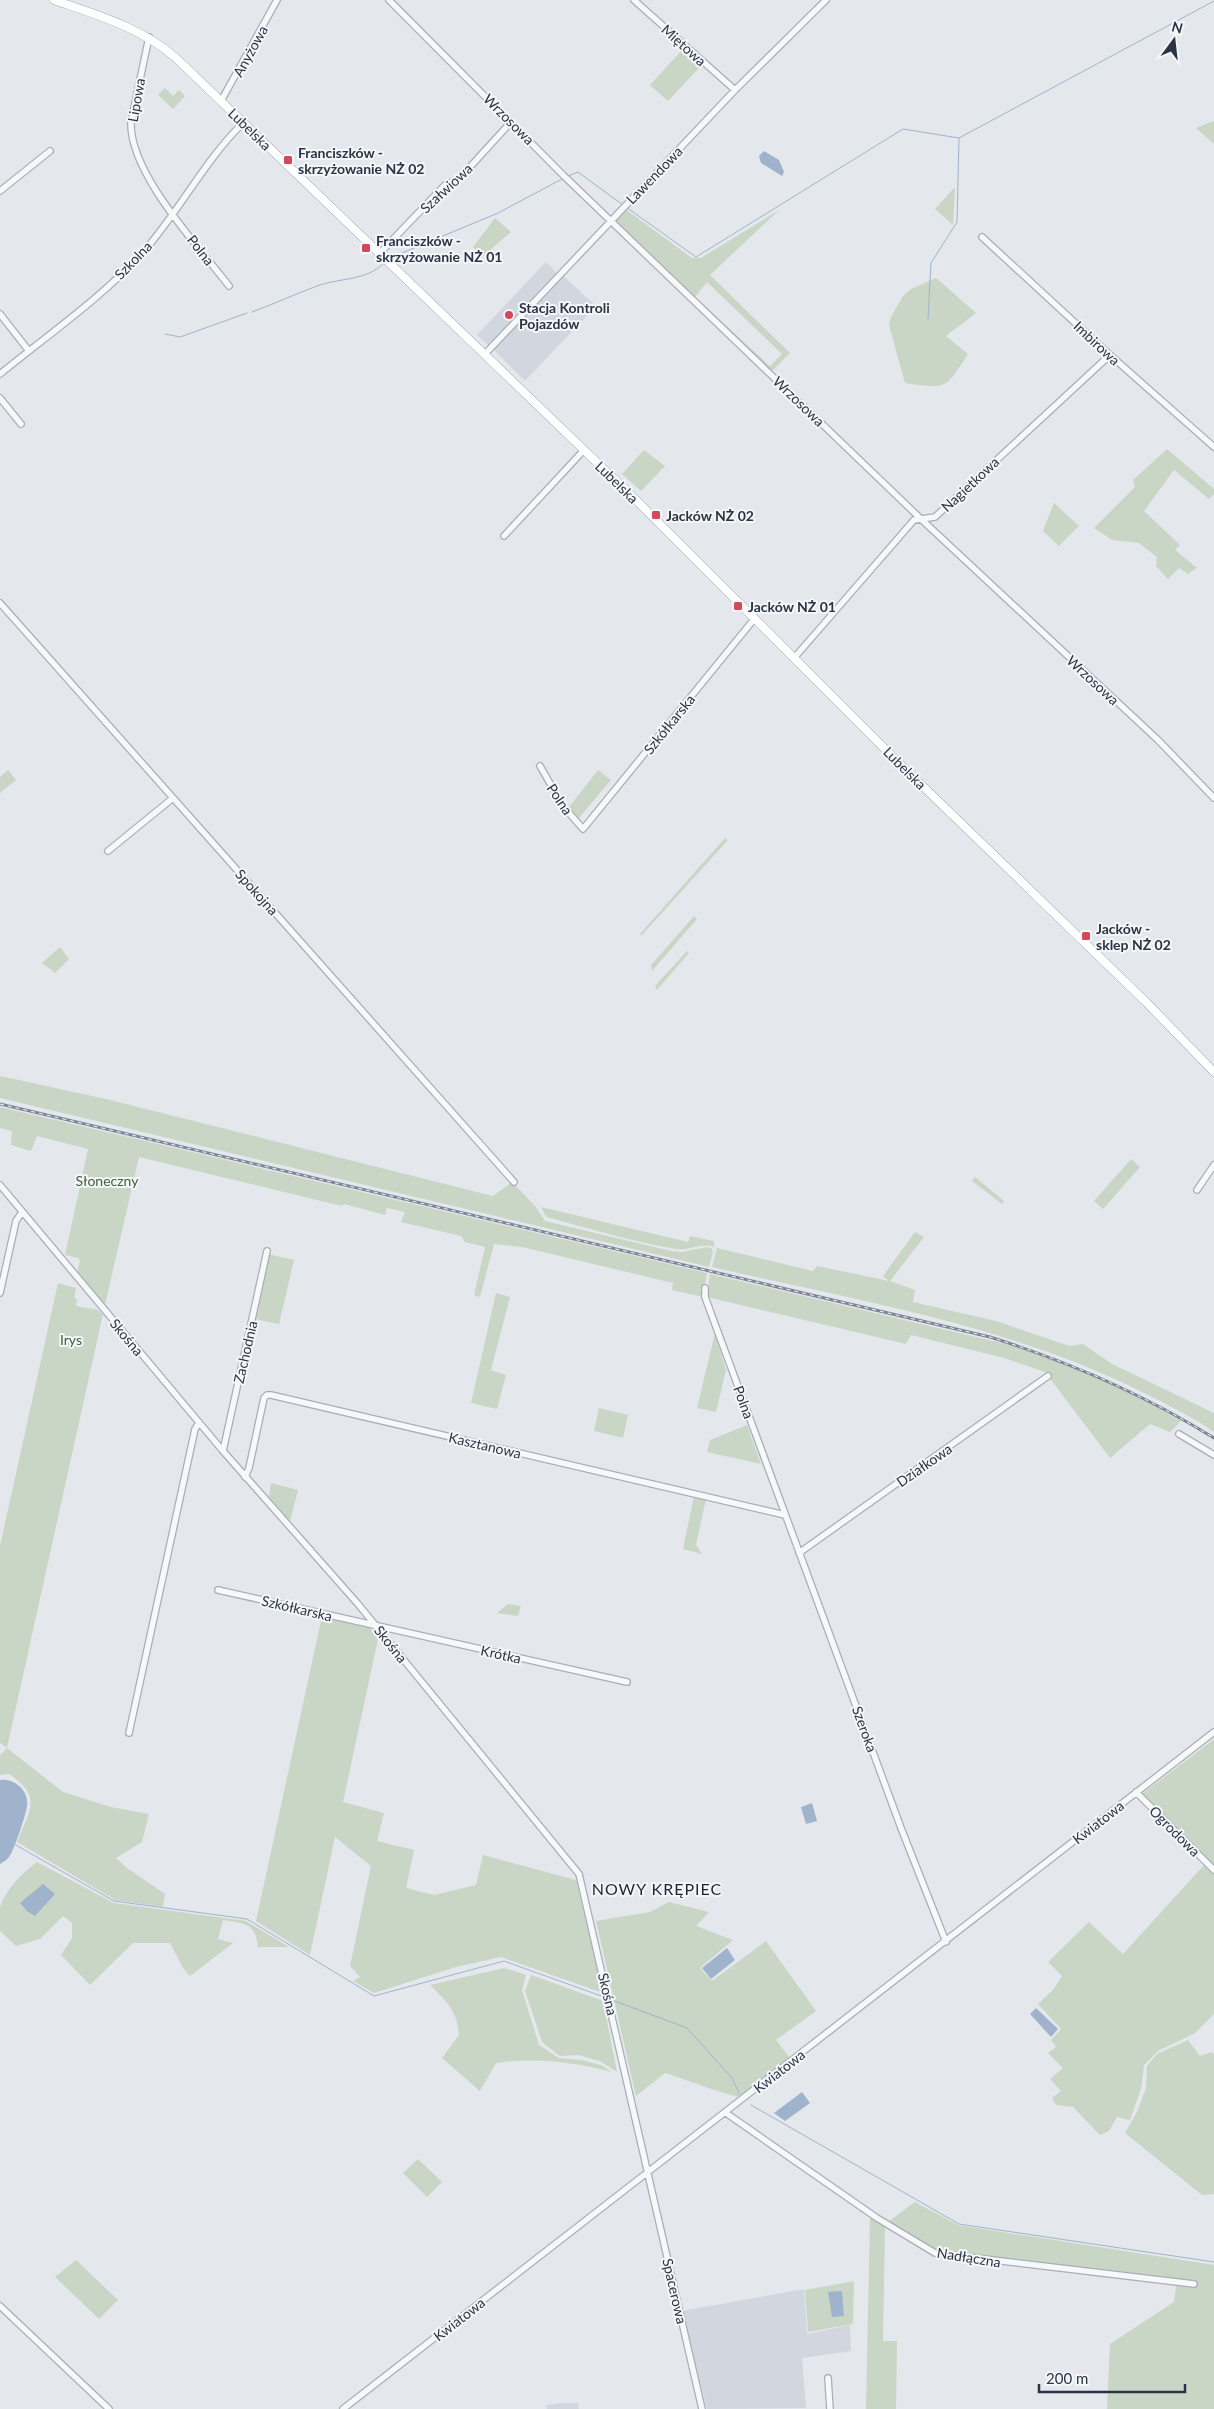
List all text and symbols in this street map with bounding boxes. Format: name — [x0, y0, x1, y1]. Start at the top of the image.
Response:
north arrow — [1149, 15, 1199, 65]
text: N — [1170, 17, 1185, 37]
street label: Miętowa — [658, 21, 710, 70]
street label: Anyżowa — [229, 22, 271, 80]
street label: Lipowa — [124, 77, 148, 123]
street label: Wrzosowa — [480, 90, 538, 148]
street label: Lubelska — [225, 104, 275, 154]
street label: Lawendowa — [622, 143, 686, 207]
place label: Franciszków - skrzyżowanie NŻ 02 — [298, 144, 424, 177]
marker: Franciszków - skrzyżowanie NŻ 02 — [282, 154, 294, 166]
street label: Szałwiowa — [416, 160, 476, 216]
street label: Polna — [184, 231, 218, 269]
place label: Franciszków - skrzyżowanie NŻ 01 — [376, 232, 502, 265]
street label: Szkolna — [111, 237, 155, 283]
marker: Franciszków - skrzyżowanie NŻ 01 — [360, 242, 372, 254]
place label: Stacja Kontroli Pojazdów — [519, 299, 610, 332]
marker: Stacja Kontroli Pojazdów — [503, 309, 515, 321]
street label: Imbirowa — [1070, 317, 1124, 369]
street label: Wrzosowa — [770, 372, 828, 430]
street label: Nagietkowa — [938, 453, 1002, 515]
street label: Lubelska — [592, 457, 642, 507]
place label: Jacków NŻ 02 — [666, 507, 754, 524]
marker: Jacków NŻ 02 — [650, 509, 662, 521]
place label: Jacków NŻ 01 — [748, 598, 836, 615]
marker: Jacków NŻ 01 — [732, 600, 744, 612]
street label: Wrzosowa — [1063, 652, 1123, 708]
street label: Szkółkarska — [640, 691, 698, 757]
street label: Lubelska — [880, 743, 930, 793]
street label: Polna — [543, 780, 577, 818]
street label: Spokojna — [232, 865, 282, 919]
place label: Jacków - sklep NŻ 02 — [1096, 920, 1171, 953]
marker: Jacków - sklep NŻ 02 — [1080, 930, 1092, 942]
park label: Słoneczny — [76, 1172, 139, 1189]
street label: Skośna — [107, 1315, 147, 1359]
street label: Zachodnia — [230, 1319, 260, 1385]
park label: Irys — [60, 1331, 82, 1348]
street label: Polna — [730, 1383, 758, 1421]
street label: Kasztanowa — [447, 1428, 523, 1462]
street label: Działkowa — [893, 1440, 955, 1490]
street label: Szkółkarska — [260, 1592, 334, 1624]
street label: Skośna — [371, 1622, 411, 1666]
street label: Krótka — [479, 1641, 523, 1667]
street label: Szeroka — [849, 1704, 881, 1754]
street label: Kwiatowa — [1069, 1797, 1127, 1847]
street label: Ogrodowa — [1146, 1802, 1204, 1860]
district label: NOWY KRĘPIEC — [592, 1879, 722, 1898]
street label: Skośna — [595, 1971, 621, 2017]
street label: Kwiatowa — [750, 2046, 808, 2096]
street label: Nadłączna — [936, 2244, 1002, 2270]
street label: Spacerowa — [659, 2257, 691, 2325]
street label: Kwiatowa — [430, 2294, 488, 2344]
scale bar — [1039, 2362, 1185, 2394]
text: 200 m — [1046, 2369, 1088, 2387]

